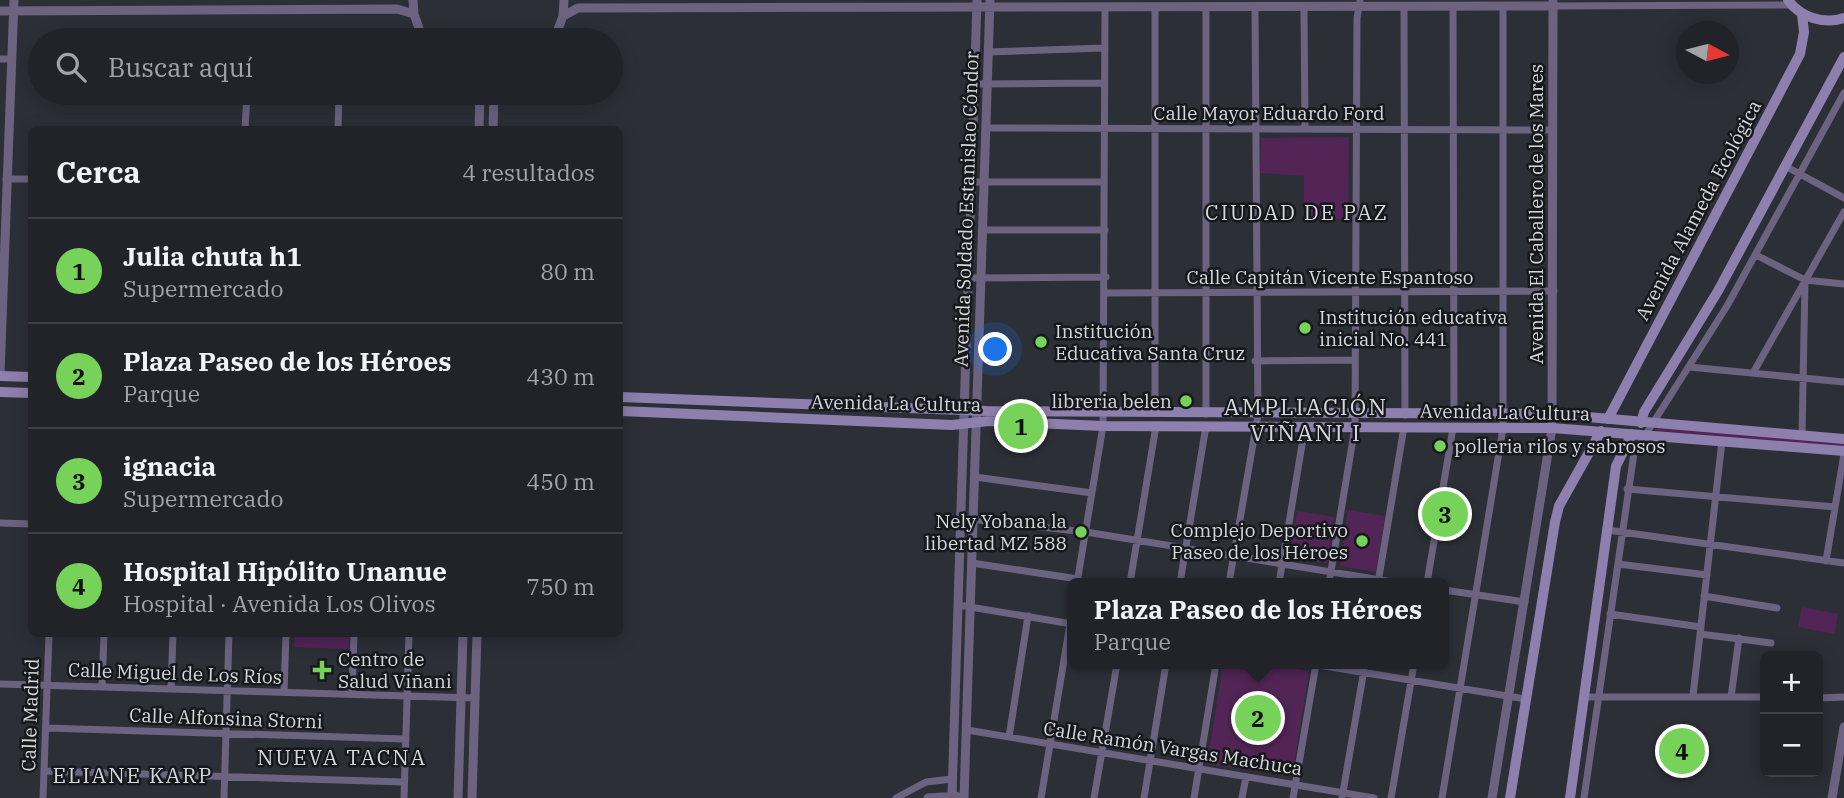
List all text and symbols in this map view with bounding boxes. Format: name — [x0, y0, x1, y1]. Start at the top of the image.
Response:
north arrow — [1676, 21, 1739, 84]
search box — [28, 28, 623, 105]
icon: search — [52, 48, 90, 86]
text: Buscar aquí — [108, 50, 253, 84]
street label: Avenida Soldado Estanislao Cóndor — [948, 50, 984, 367]
street label: Avenida El Caballero de los Mares — [1524, 64, 1548, 364]
street label: Avenida Alameda Ecológica — [1630, 96, 1766, 324]
street label: Calle Mayor Eduardo Ford — [1153, 101, 1385, 125]
text: Cerca — [56, 152, 141, 191]
text: 4 resultados — [462, 157, 595, 187]
district label: CIUDAD DE PAZ — [1205, 198, 1389, 226]
text: Julia chuta h1 — [123, 239, 302, 273]
text: 1 — [72, 256, 86, 286]
text: 80 m — [540, 256, 595, 286]
street label: Calle Capitán Vicente Espantoso — [1187, 265, 1473, 289]
text: Supermercado — [123, 273, 283, 303]
place label: Institución educativa inicial No. 441 — [1319, 305, 1508, 351]
place label: Institución Educativa Santa Cruz — [1055, 319, 1245, 365]
marker: Institución educativa inicial No. 441 — [1297, 320, 1313, 336]
your location — [978, 332, 1012, 366]
marker: Institución Educativa Santa Cruz — [1033, 334, 1049, 350]
text: Plaza Paseo de los Héroes — [123, 344, 452, 378]
text: 2 — [72, 361, 86, 391]
text: 430 m — [526, 361, 595, 391]
text: Parque — [123, 378, 200, 408]
place label: libreria belen — [1051, 389, 1172, 413]
street label: Avenida La Cultura — [811, 390, 981, 416]
district label: AMPLIACIÓN VIÑANI I — [1224, 391, 1388, 447]
marker: libreria belen — [1178, 393, 1194, 409]
street label: Avenida La Cultura — [1420, 399, 1590, 425]
pin: 1 — [998, 400, 1044, 452]
place label: polleria rilos y sabrosos — [1454, 434, 1666, 458]
marker: polleria rilos y sabrosos — [1432, 438, 1448, 454]
text: ignacia — [123, 449, 216, 483]
text: 3 — [72, 466, 86, 496]
text: 450 m — [526, 466, 595, 496]
text: Supermercado — [123, 483, 283, 513]
pin: 3 — [1422, 488, 1468, 540]
place label: Nely Yobana la libertad MZ 588 — [925, 509, 1067, 555]
place label: Complejo Deportivo Paseo de los Héroes — [1171, 518, 1348, 564]
marker: Nely Yobana la libertad MZ 588 — [1073, 524, 1089, 540]
marker: Complejo Deportivo Paseo de los Héroes — [1354, 533, 1370, 549]
text: Hospital Hipólito Unanue — [123, 554, 447, 588]
text: 4 — [72, 571, 86, 601]
text: 750 m — [526, 571, 595, 601]
popup — [1067, 578, 1449, 669]
text: Hospital · Avenida Los Olivos — [123, 588, 436, 618]
text: Plaza Paseo de los Héroes — [1094, 592, 1422, 626]
text: Parque — [1094, 626, 1171, 656]
place label: Centro de Salud Viñani — [338, 647, 452, 693]
map controls — [1760, 651, 1823, 777]
button: + — [1760, 651, 1823, 714]
street label: Calle Miguel de Los Ríos — [68, 657, 282, 689]
street label: Calle Madrid — [16, 658, 44, 772]
marker: Centro de Salud Viñani — [312, 660, 332, 680]
pin: 2 — [1235, 692, 1281, 744]
street label: Calle Alfonsina Storni — [129, 703, 323, 733]
button: − — [1760, 714, 1823, 777]
street label: Calle Ramón Vargas Machuca — [1042, 716, 1304, 780]
pin: 4 — [1659, 725, 1705, 777]
district label: NUEVA TACNA — [257, 743, 427, 771]
district label: ELIANE KARP — [53, 761, 213, 789]

